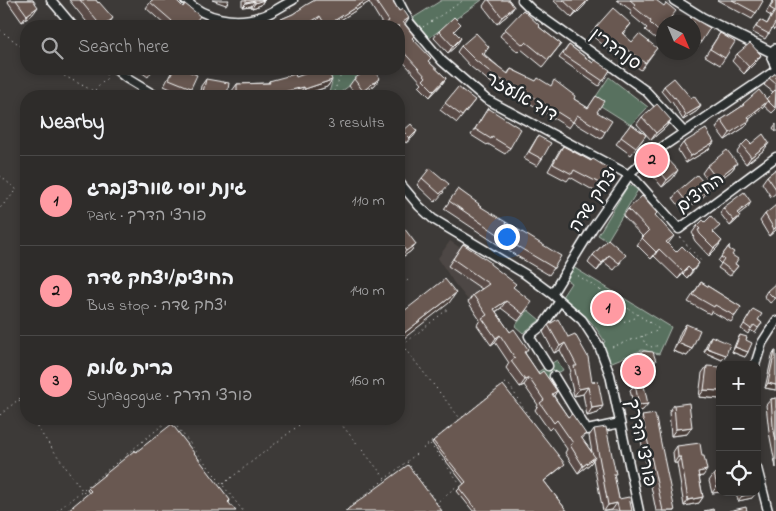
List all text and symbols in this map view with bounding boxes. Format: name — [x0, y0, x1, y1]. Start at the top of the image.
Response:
north arrow — [656, 15, 701, 60]
search box — [20, 20, 405, 75]
street label: סנהדרין — [584, 23, 646, 77]
icon: search — [38, 34, 66, 62]
text: Search here — [78, 34, 169, 61]
street label: דוד אלעזר — [480, 67, 562, 129]
text: Nearby — [40, 108, 104, 138]
text: 3 results — [329, 111, 385, 135]
pin: 2 — [636, 141, 668, 179]
street label: יצחק שדה — [563, 162, 627, 238]
street label: החיצים — [671, 167, 731, 221]
text: גינת יוסי שוורצנברג — [87, 176, 246, 203]
text: 1 — [53, 189, 59, 213]
text: 110 m — [351, 189, 385, 213]
text: Park · פורצי הדרך — [87, 204, 206, 228]
your location — [494, 224, 520, 250]
text: החיצים/יצחק שדה — [87, 266, 234, 293]
text: 2 — [52, 279, 60, 303]
text: 140 m — [350, 279, 385, 303]
pin: 1 — [592, 289, 624, 327]
text: Bus stop · יצחק שדה — [87, 294, 227, 318]
pin: 3 — [622, 352, 654, 390]
text: ברית שלום — [87, 356, 173, 383]
map controls — [716, 361, 761, 496]
button: + — [716, 361, 761, 406]
text: 3 — [53, 369, 59, 393]
text: 160 m — [350, 369, 385, 393]
text: Synagogue · פורצי הדרך — [87, 384, 252, 408]
street label: פורצי הדרך — [618, 397, 662, 489]
button: − — [716, 406, 761, 451]
button: locate — [716, 451, 761, 496]

